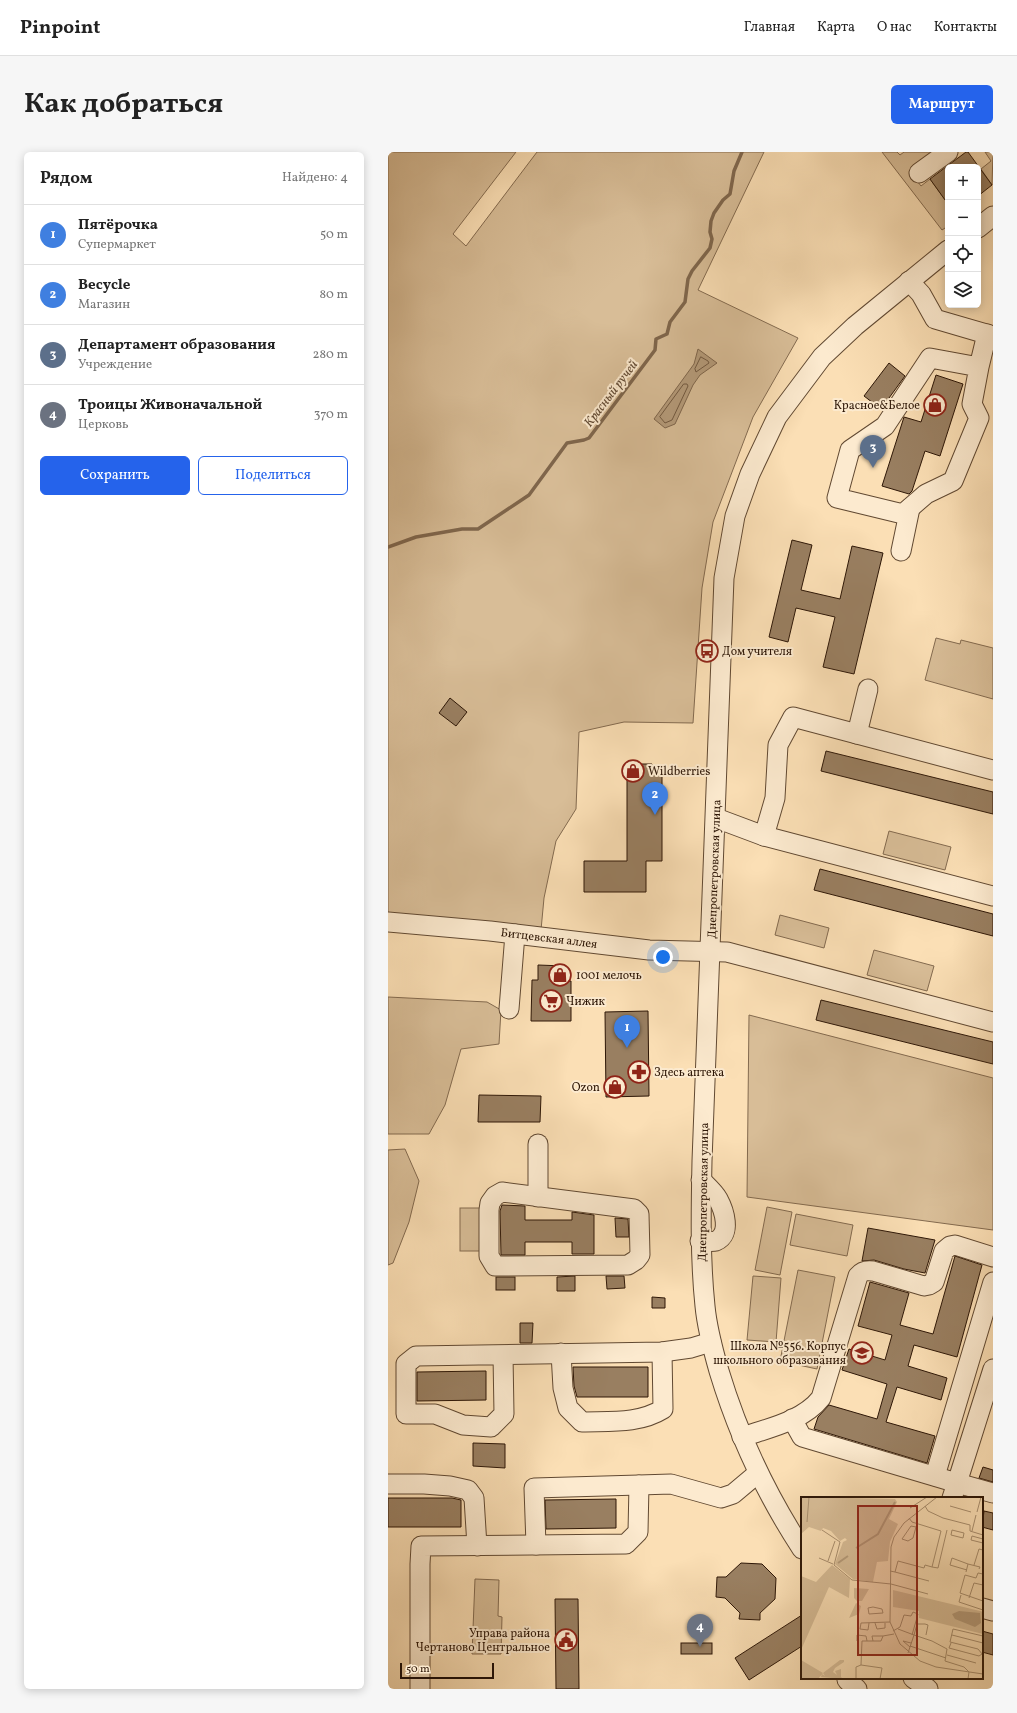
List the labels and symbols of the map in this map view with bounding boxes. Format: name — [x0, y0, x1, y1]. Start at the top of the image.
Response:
water label: Красный ручей — [580, 357, 643, 431]
shop icon: Красное&Белое — [922, 392, 948, 418]
place label: Красное&Белое — [834, 398, 920, 414]
pin: 3 — [860, 435, 886, 468]
bus stop icon: Дом учителя — [694, 638, 720, 664]
place label: Дом учителя — [722, 644, 792, 660]
shop icon: Wildberries — [620, 758, 646, 784]
place label: Wildberries — [648, 764, 710, 780]
pin: 2 — [642, 782, 668, 815]
street label: Днепропетровская улица — [705, 799, 725, 939]
street label: Битцевская аллея — [500, 925, 598, 953]
your location — [653, 947, 673, 967]
shop icon: 1001 мелочь — [547, 962, 573, 988]
place label: 1001 мелочь — [576, 968, 642, 984]
supermarket icon: Чижик — [538, 988, 564, 1014]
place label: Чижик — [566, 994, 606, 1010]
pin: 1 — [614, 1015, 640, 1048]
pharmacy icon: Здесь аптека — [626, 1059, 652, 1085]
place label: Здесь аптека — [654, 1065, 724, 1081]
shop icon: Ozon — [602, 1074, 628, 1100]
place label: Ozon — [572, 1080, 600, 1096]
street label: Днепропетровская улица — [695, 1122, 713, 1262]
place label: Школа №556. Корпус школьного образования — [713, 1339, 846, 1369]
school or university icon: Школа №556. Корпус школьного образования — [849, 1340, 875, 1366]
inset map — [801, 1497, 983, 1679]
pin: 4 — [687, 1614, 713, 1647]
place label: Управа района Чертаново Центральное — [416, 1626, 550, 1656]
public building icon: Управа района Чертаново Центральное — [553, 1627, 579, 1653]
scale bar — [400, 1661, 494, 1680]

